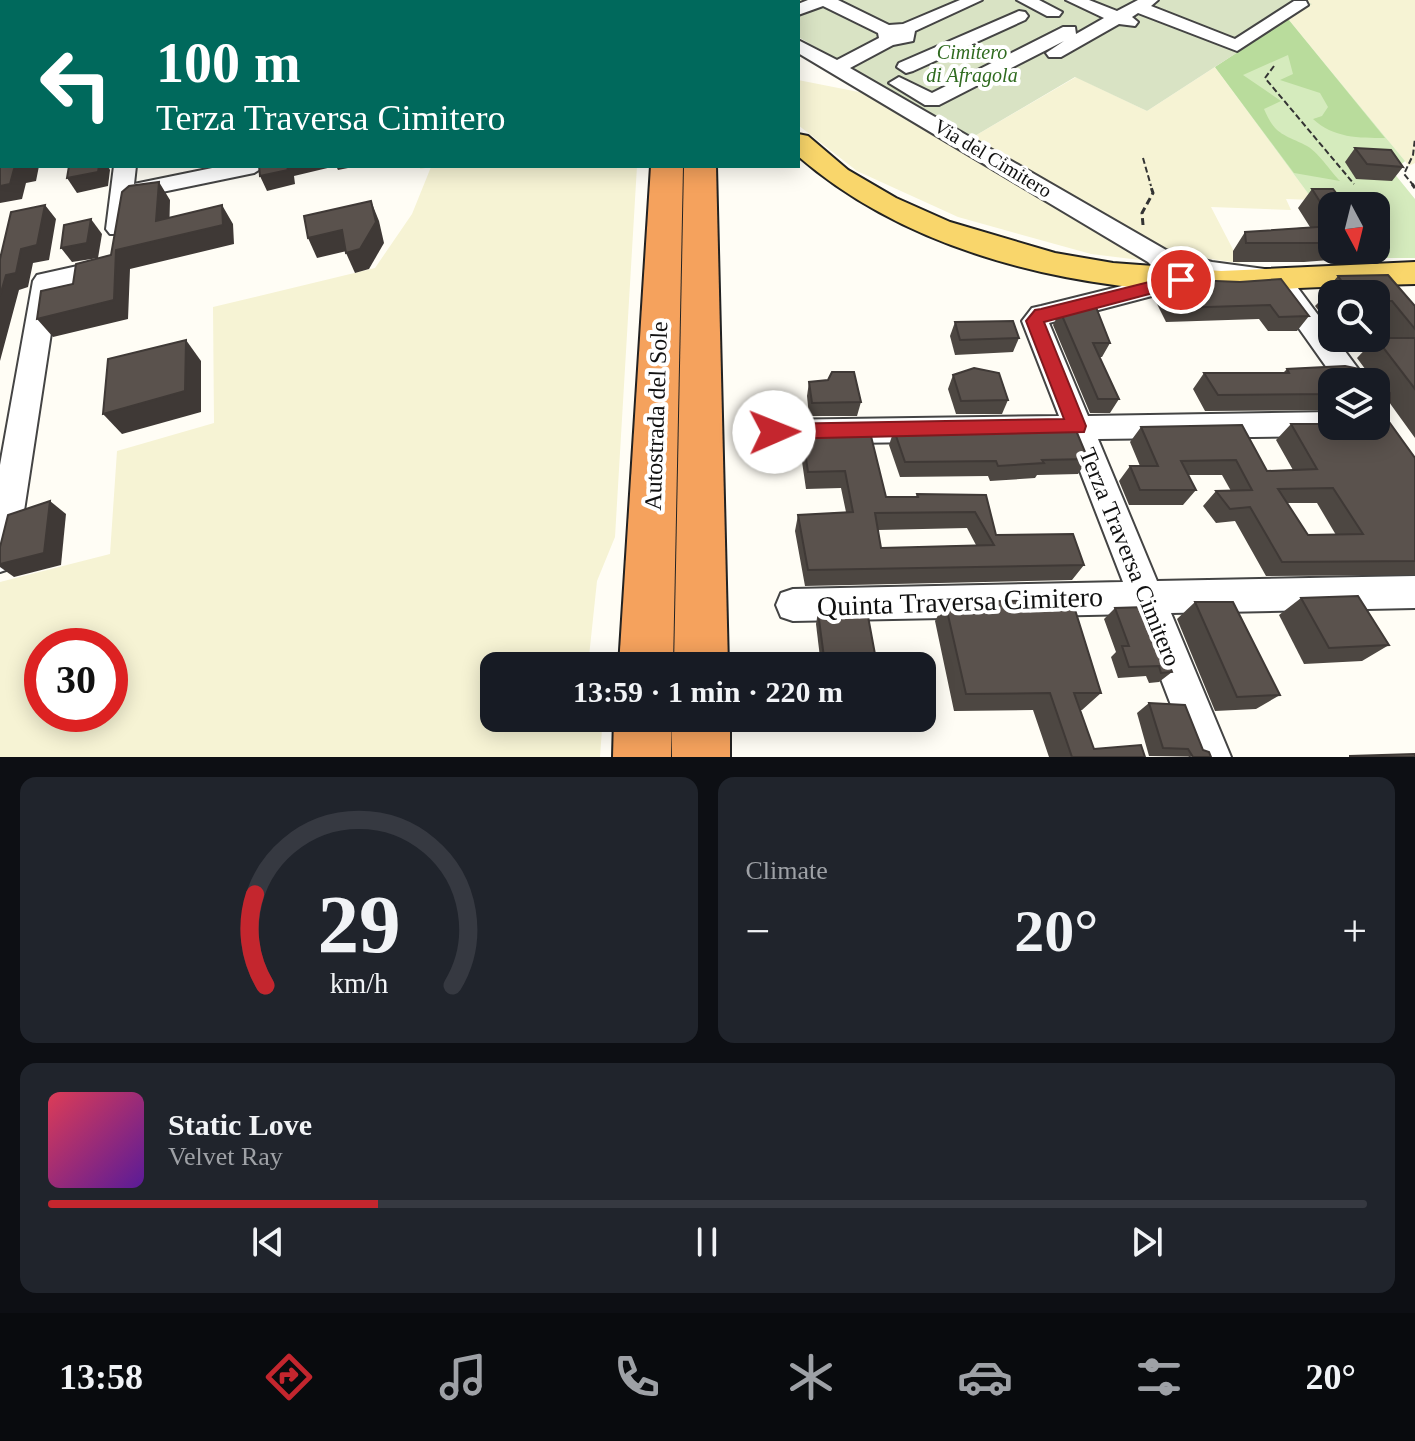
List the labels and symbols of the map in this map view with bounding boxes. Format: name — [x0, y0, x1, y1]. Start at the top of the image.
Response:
park label: Cimitero di Afragola — [926, 41, 1018, 87]
street label: Via del Cimitero — [930, 114, 1056, 202]
north arrow — [1318, 192, 1390, 264]
pin — [1147, 246, 1215, 314]
street label: Autostrada del Sole — [640, 321, 672, 511]
position arrow — [732, 390, 816, 474]
street label: Terza Traversa Cimitero — [1074, 444, 1186, 670]
street label: Quinta Traversa Cimitero — [816, 581, 1104, 622]
speed limit sign: 30 — [24, 628, 128, 732]

